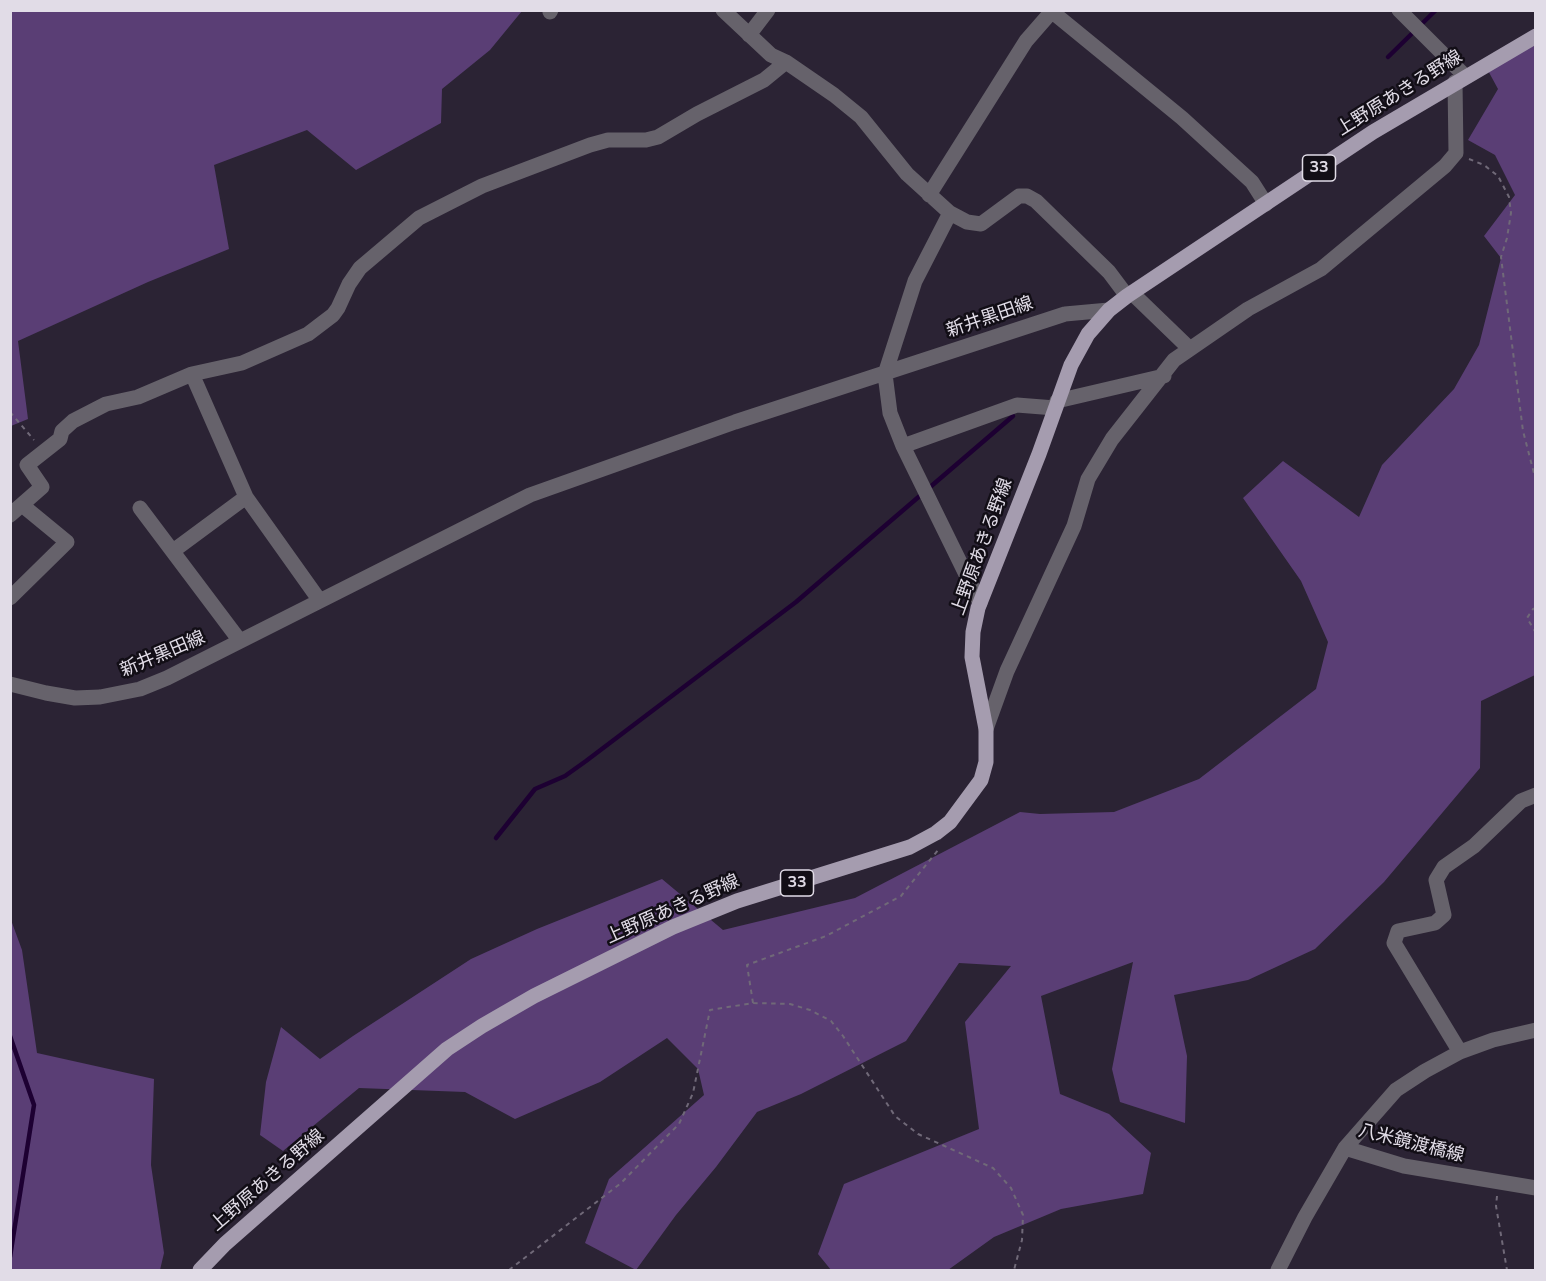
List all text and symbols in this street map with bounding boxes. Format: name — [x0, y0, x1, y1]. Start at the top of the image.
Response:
street label: 上野原あきる野線 — [1333, 47, 1467, 141]
road number: 33 — [1302, 155, 1336, 181]
street label: 新井黒田線 — [944, 293, 1036, 343]
street label: 上野原あきる野線 — [948, 476, 1018, 618]
street label: 新井黒田線 — [117, 627, 209, 683]
road number: 33 — [780, 870, 814, 896]
street label: 上野原あきる野線 — [603, 871, 743, 949]
street label: 八米鏡渡橋線 — [1356, 1120, 1466, 1168]
street label: 上野原あきる野線 — [207, 1126, 329, 1236]

